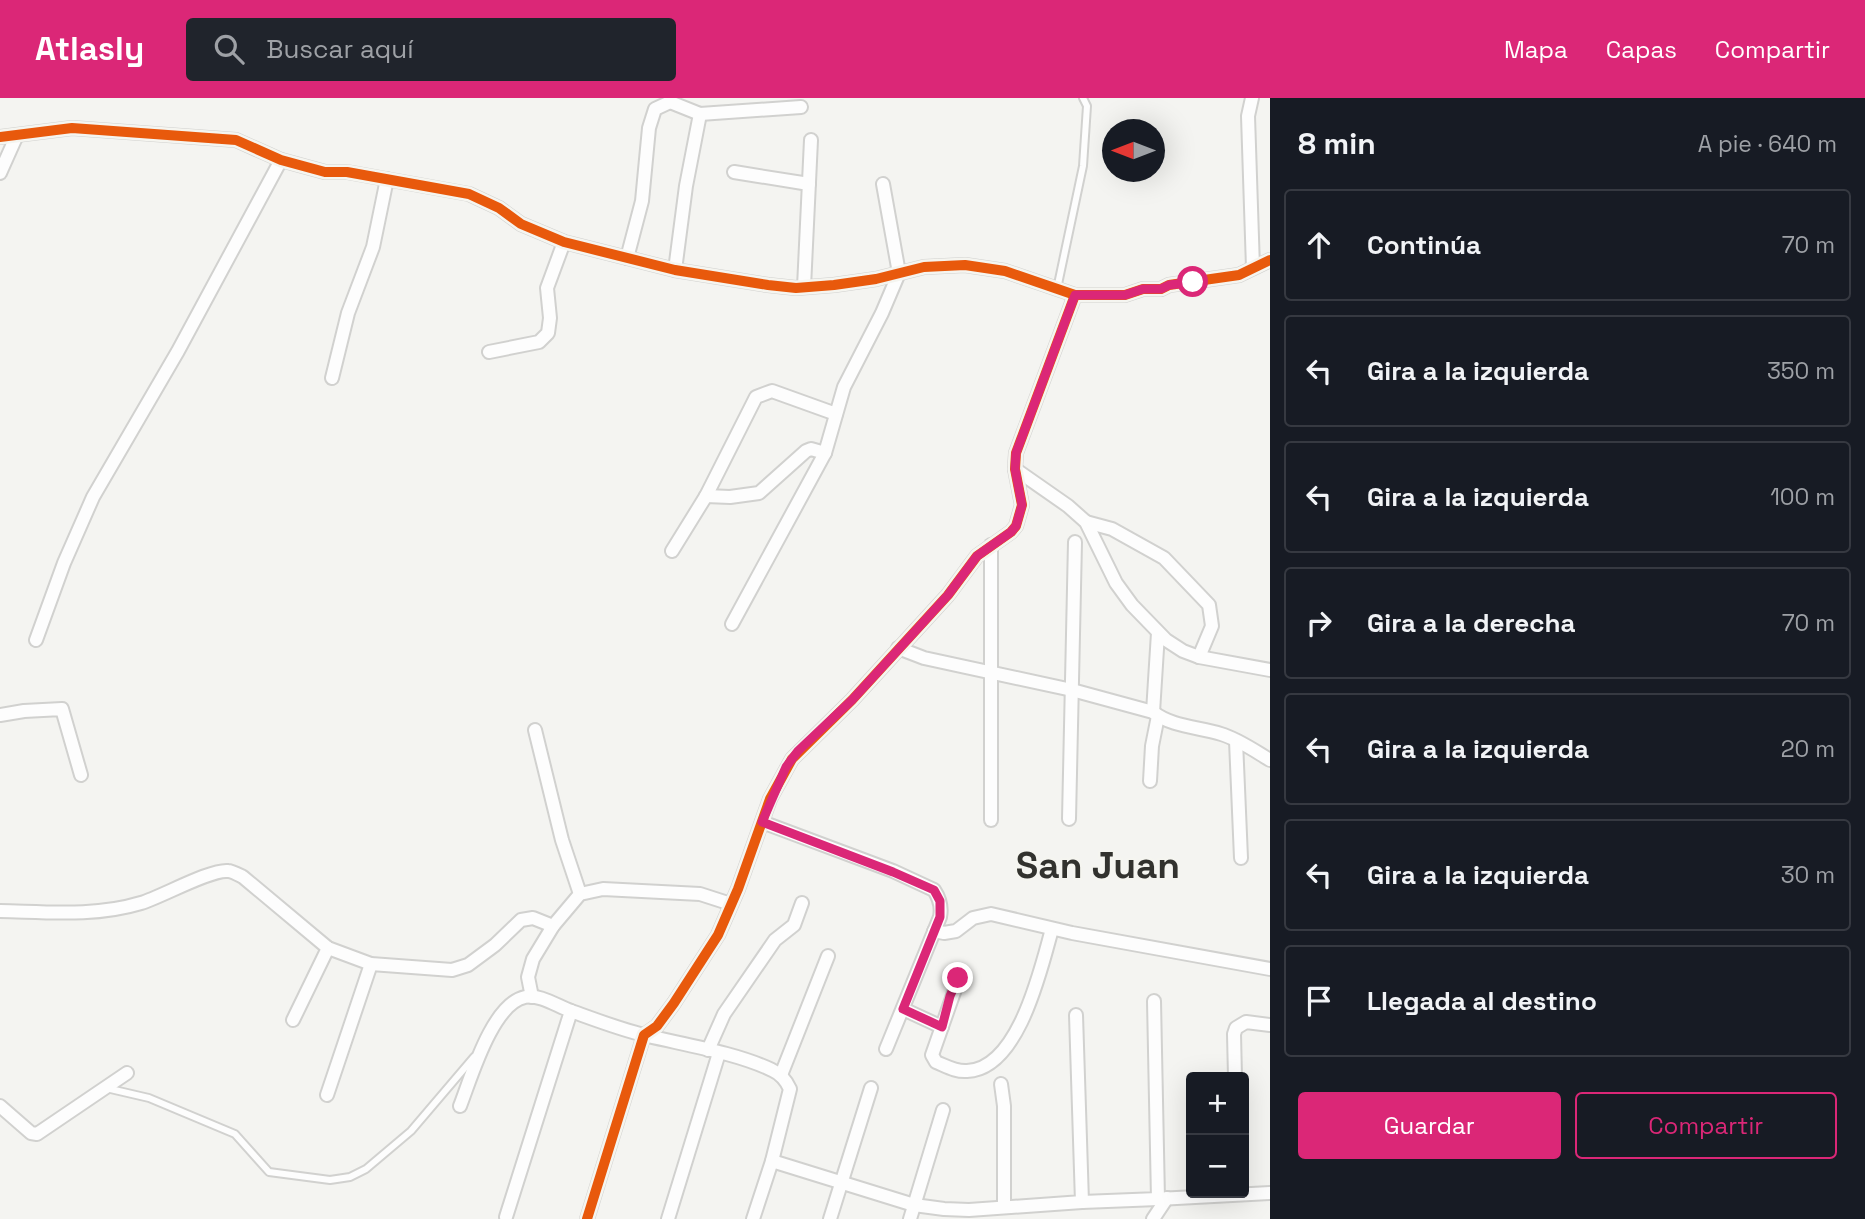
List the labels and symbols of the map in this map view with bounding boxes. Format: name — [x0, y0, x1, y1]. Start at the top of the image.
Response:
north arrow — [1102, 119, 1165, 182]
route start — [1177, 266, 1208, 297]
district label: San Juan — [1016, 842, 1180, 889]
route end — [942, 962, 973, 993]

